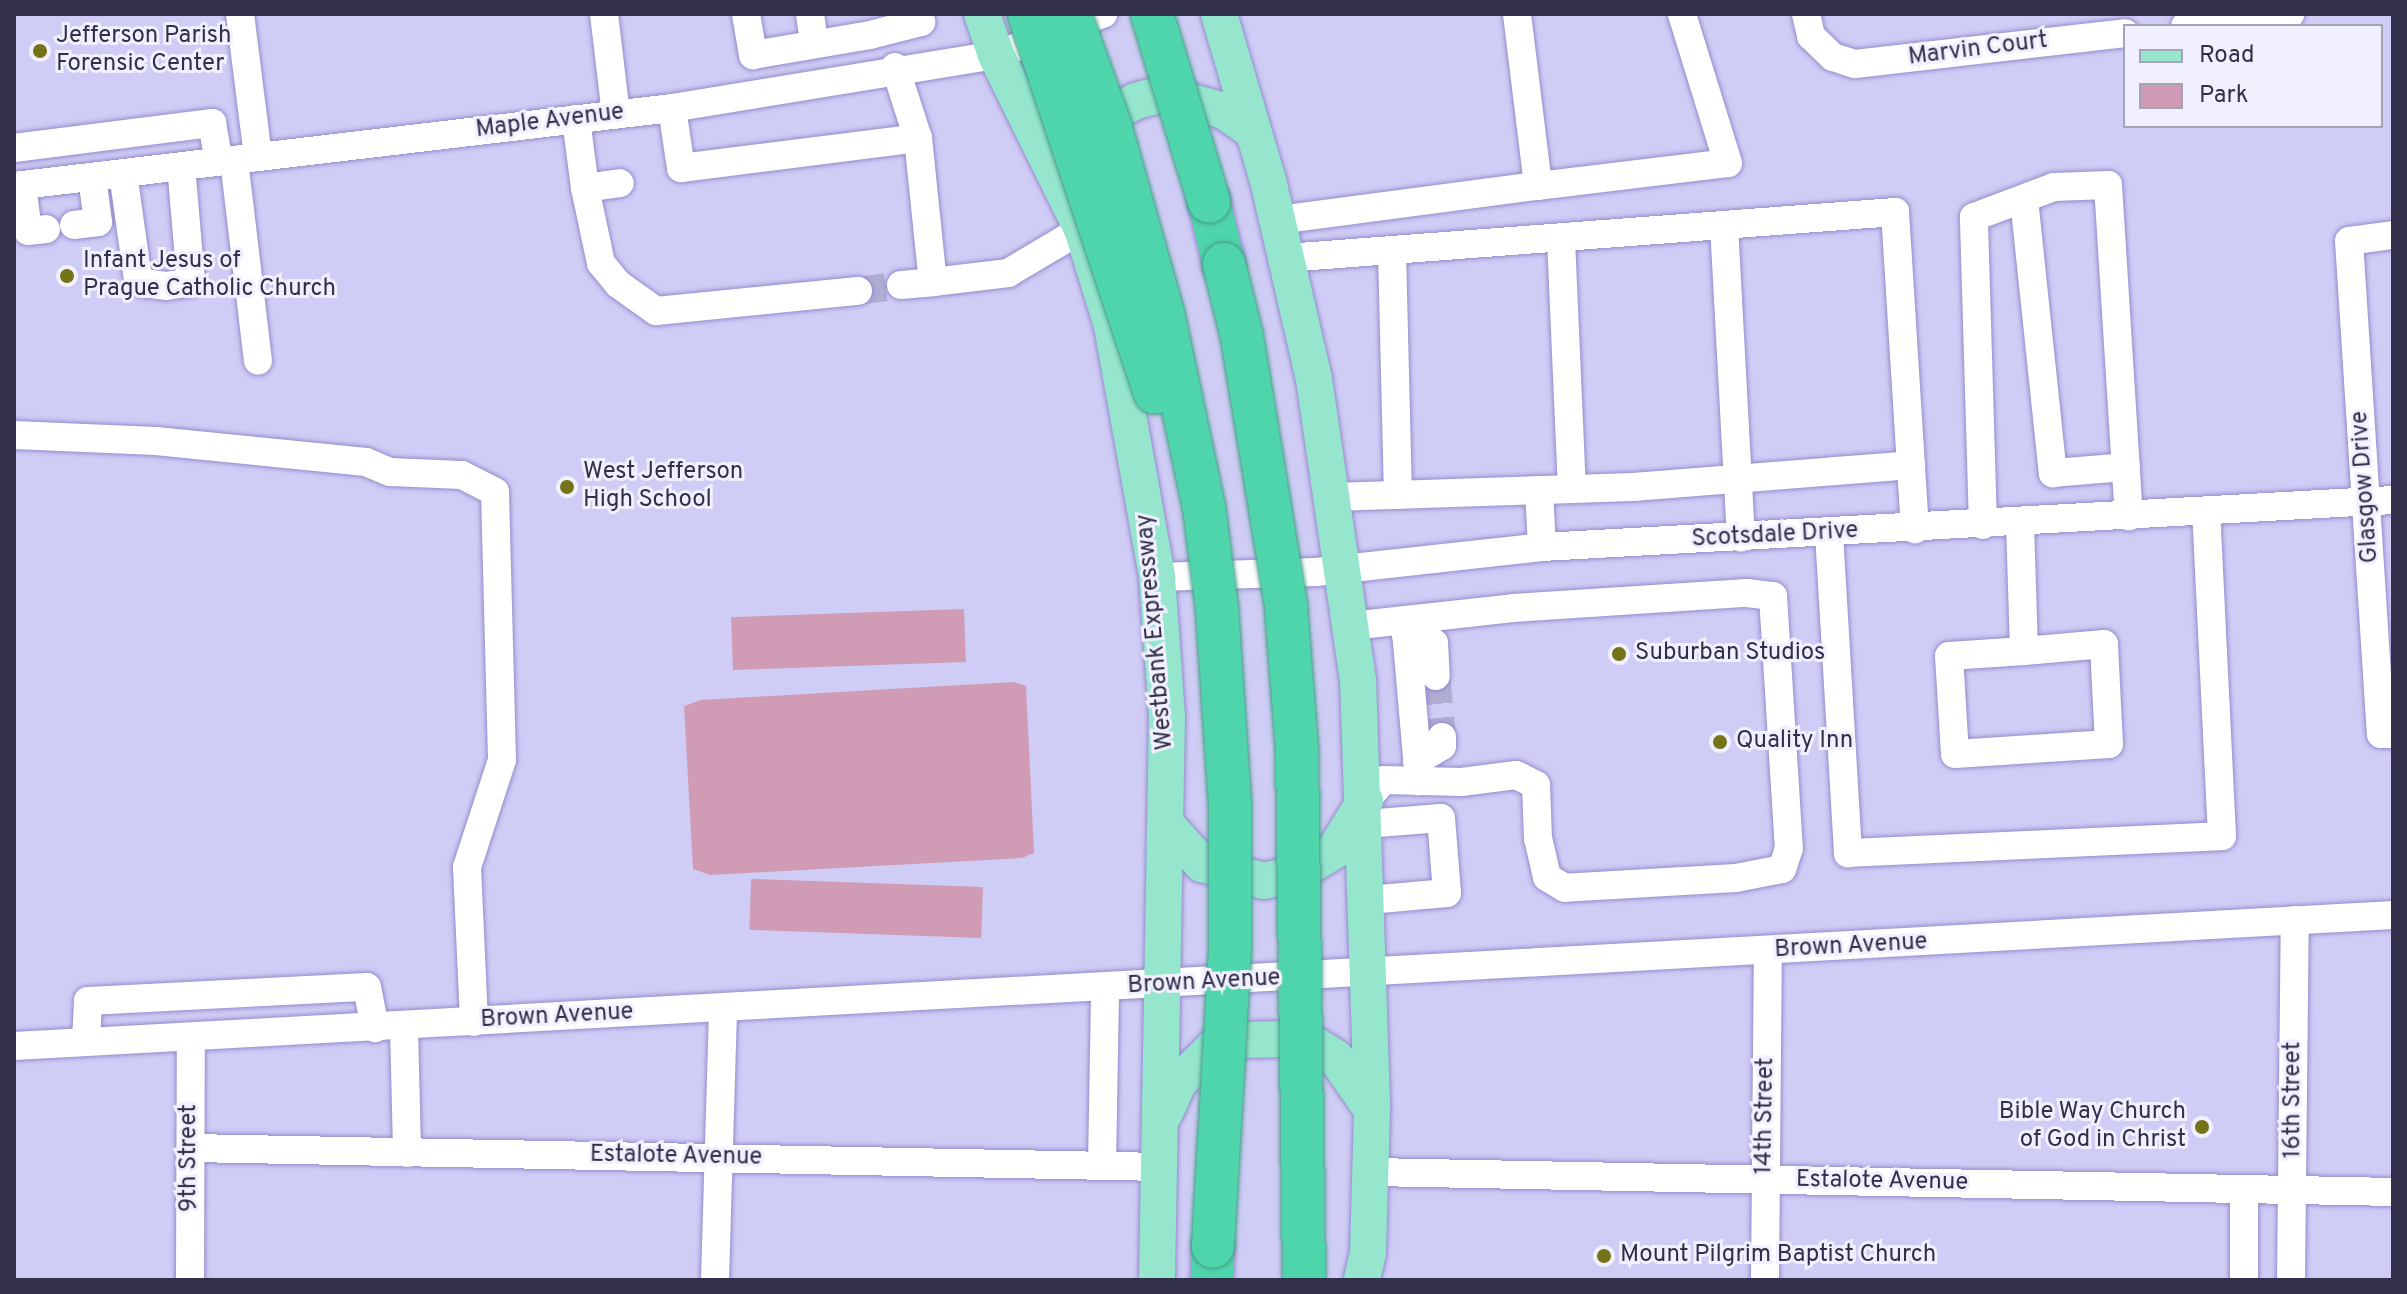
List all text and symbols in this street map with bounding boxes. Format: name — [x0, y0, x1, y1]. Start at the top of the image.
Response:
place label: Jefferson Parish Forensic Center — [56, 23, 232, 79]
legend — [2123, 24, 2383, 128]
street label: Marvin Court — [1907, 27, 2049, 73]
text: Road — [2199, 41, 2255, 71]
marker: Jefferson Parish Forensic Center — [31, 42, 49, 60]
text: Park — [2199, 81, 2249, 111]
street label: Maple Avenue — [474, 99, 626, 145]
place label: Infant Jesus of Prague Catholic Church — [83, 248, 336, 304]
marker: Infant Jesus of Prague Catholic Church — [58, 267, 76, 285]
street label: Glasgow Drive — [2346, 410, 2386, 564]
place label: West Jefferson High School — [583, 459, 743, 515]
marker: West Jefferson High School — [558, 478, 576, 496]
street label: Westbank Expressway — [1131, 513, 1181, 751]
street label: Scotsdale Drive — [1691, 517, 1859, 555]
place label: Suburban Studios — [1635, 640, 1825, 668]
marker: Suburban Studios — [1610, 645, 1628, 663]
place label: Quality Inn — [1736, 728, 1853, 756]
marker: Quality Inn — [1711, 733, 1729, 751]
street label: Brown Avenue — [1773, 929, 1929, 965]
street label: Brown Avenue — [1126, 965, 1282, 1001]
street label: Brown Avenue — [479, 999, 635, 1035]
street label: 16th Street — [2280, 1041, 2308, 1159]
street label: 14th Street — [1751, 1057, 1781, 1175]
place label: Bible Way Church of God in Christ — [1998, 1099, 2186, 1155]
street label: 9th Street — [176, 1104, 204, 1212]
marker: Bible Way Church of God in Christ — [2193, 1118, 2211, 1136]
street label: Estalote Avenue — [589, 1141, 763, 1173]
street label: Estalote Avenue — [1795, 1166, 1969, 1198]
place label: Mount Pilgrim Baptist Church — [1620, 1242, 1936, 1270]
marker: Mount Pilgrim Baptist Church — [1595, 1247, 1613, 1265]

